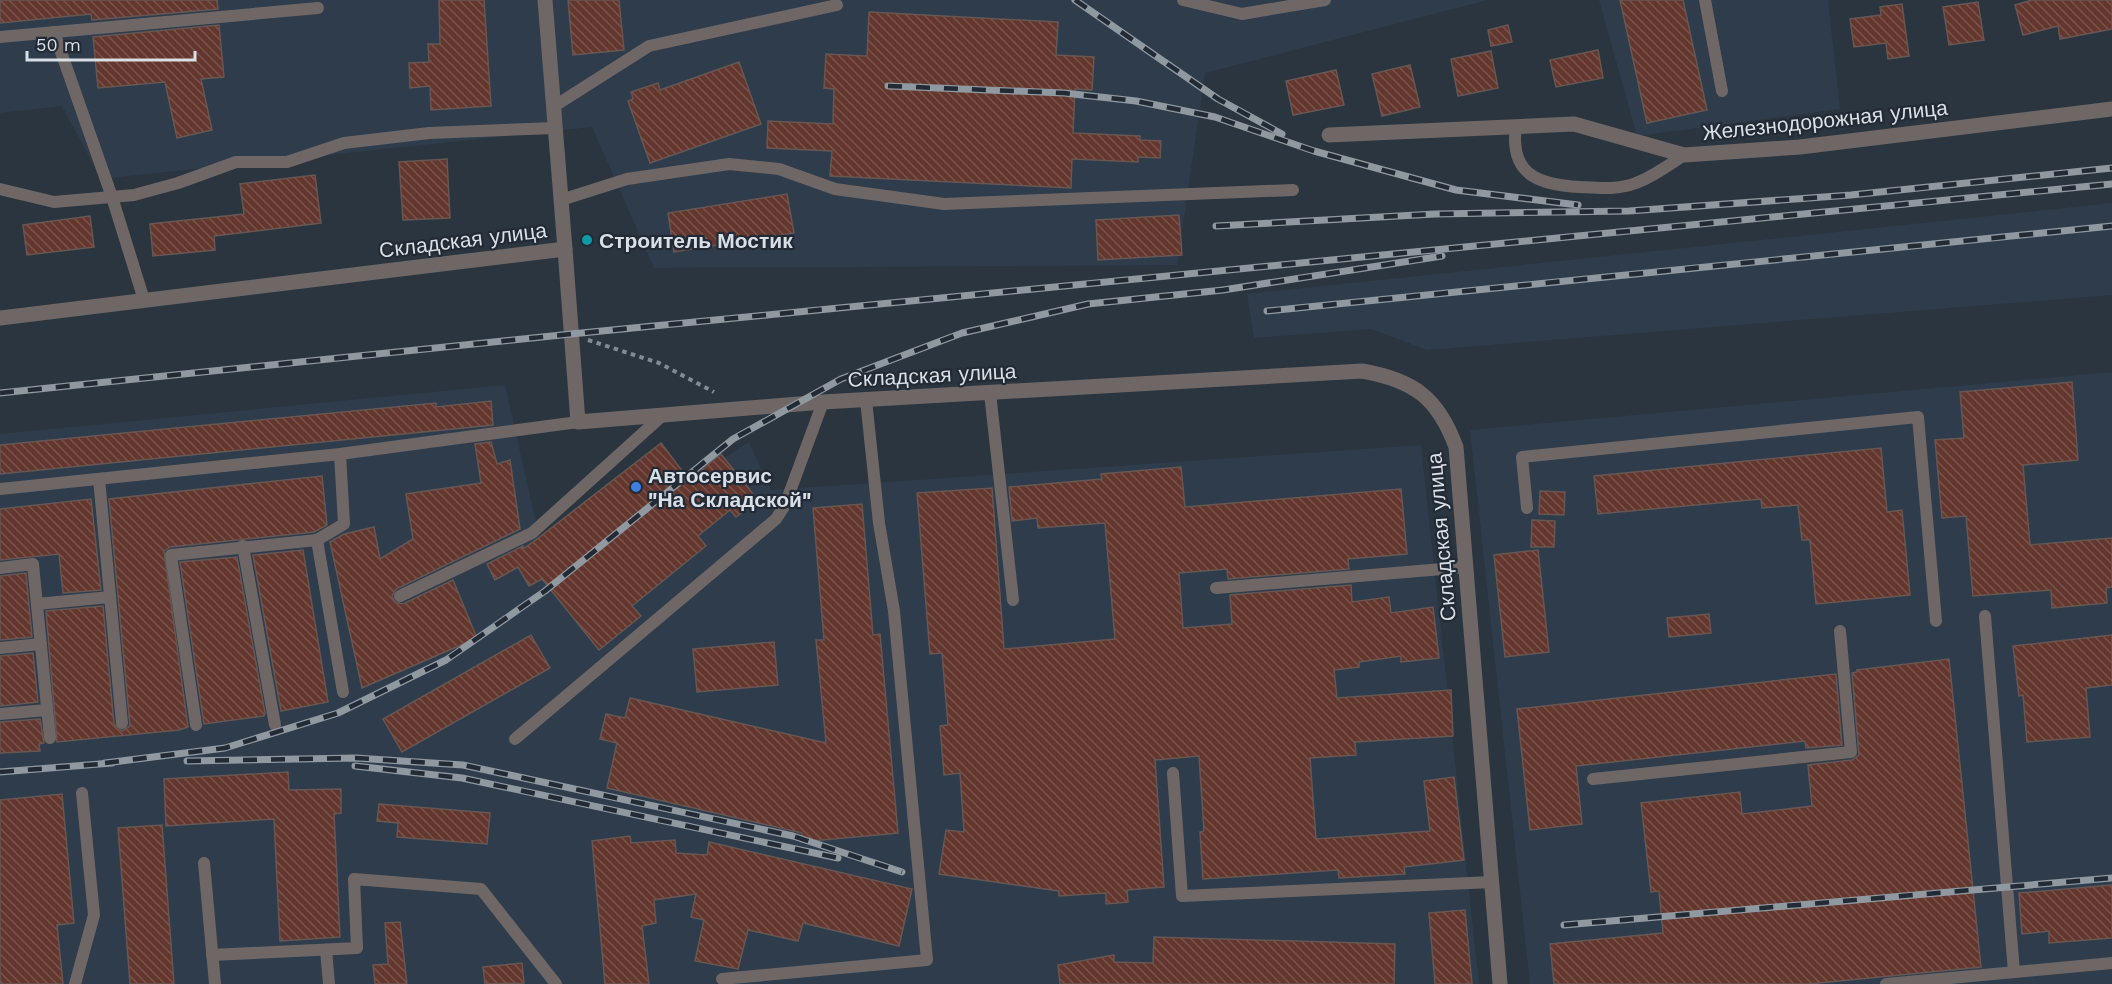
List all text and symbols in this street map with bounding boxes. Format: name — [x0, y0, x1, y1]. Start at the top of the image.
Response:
scale bar — [27, 24, 195, 62]
text: 50 m — [36, 34, 81, 55]
street label: Железнодорожная улица — [1701, 95, 1949, 145]
street label: Складская улица — [378, 217, 549, 263]
place label: Строитель Мостик — [599, 228, 793, 253]
marker: Строитель Мостик — [580, 233, 594, 247]
street label: Складская улица — [847, 358, 1017, 392]
street label: Складская улица — [1421, 451, 1461, 622]
place label: Автосервис "На Складской" — [648, 463, 811, 512]
marker: Автосервис "На Складской" — [629, 480, 643, 494]

